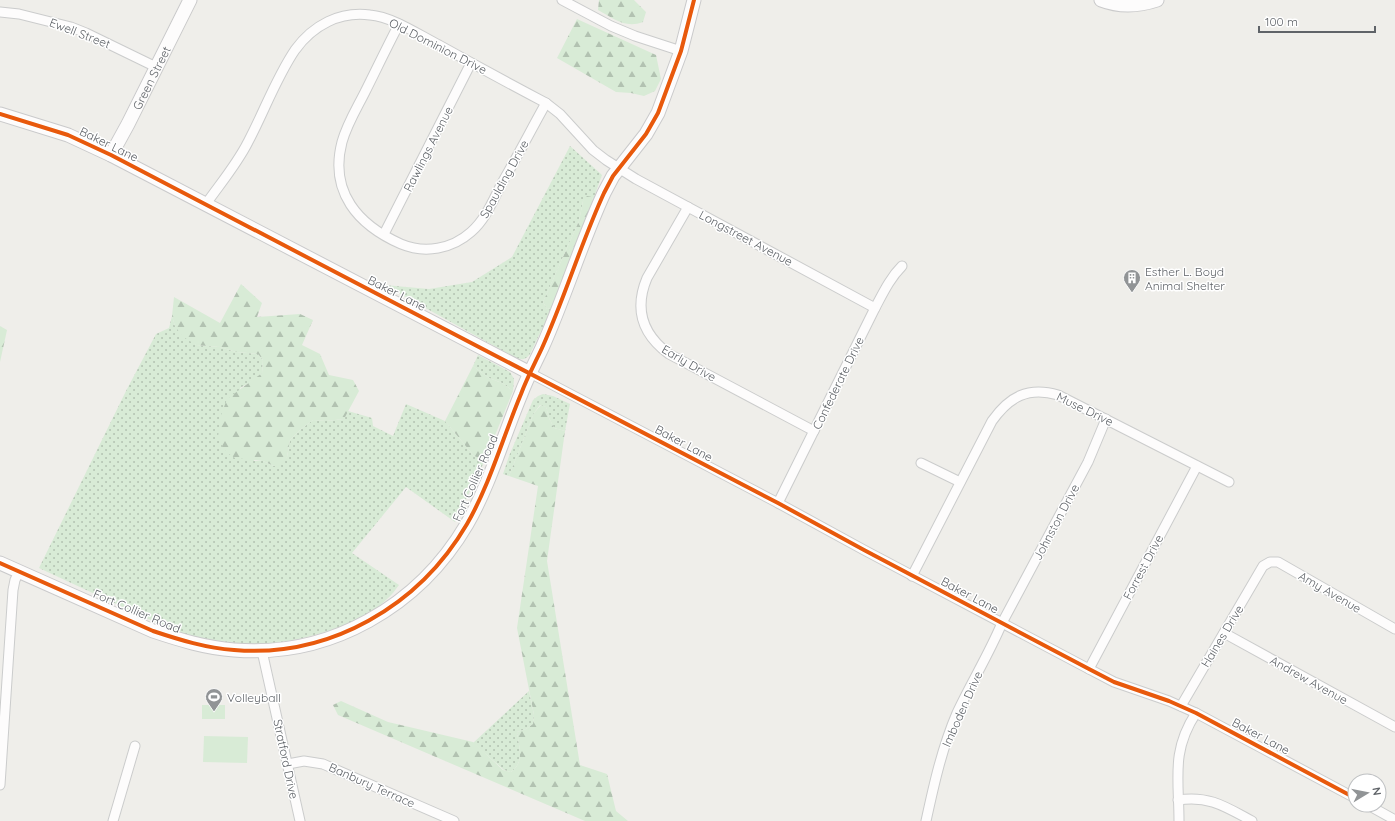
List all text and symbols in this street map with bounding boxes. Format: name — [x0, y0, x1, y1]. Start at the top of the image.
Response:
scale bar — [1259, 8, 1375, 34]
street label: Ewell Street — [47, 14, 113, 52]
text: 100 m — [1265, 14, 1298, 29]
street label: Old Dominion Drive — [387, 15, 490, 77]
street label: Green Street — [129, 43, 173, 112]
street label: Rawlings Avenue — [400, 104, 456, 194]
street label: Baker Lane — [77, 123, 141, 165]
street label: Spaulding Drive — [476, 137, 532, 221]
street label: Longstreet Avenue — [697, 207, 796, 269]
place label: Esther L. Boyd Animal Shelter — [1145, 264, 1225, 293]
building icon: Esther L. Boyd Animal Shelter — [1122, 268, 1142, 293]
street label: Baker Lane — [365, 272, 429, 314]
street label: Confederate Drive — [809, 334, 867, 432]
street label: Early Drive — [659, 341, 719, 385]
street label: Muse Drive — [1054, 389, 1116, 429]
street label: Baker Lane — [653, 422, 716, 465]
street label: Fort Collier Road — [449, 432, 501, 524]
street label: Johnston Drive — [1030, 481, 1082, 563]
street label: Forrest Drive — [1120, 532, 1166, 602]
street label: Amy Avenue — [1296, 568, 1364, 616]
street label: Baker Lane — [939, 574, 1002, 617]
street label: Fort Collier Road — [91, 586, 183, 636]
street label: Haines Drive — [1198, 602, 1247, 670]
street label: Andrew Avenue — [1268, 652, 1351, 708]
street label: Imboden Drive — [939, 668, 986, 749]
sports icon: Volleyball — [204, 687, 224, 712]
place label: Volleyball — [227, 690, 281, 705]
street label: Baker Lane — [1230, 715, 1293, 758]
street label: Stratford Drive — [270, 718, 302, 800]
street label: Banbury Terrace — [327, 759, 418, 811]
north arrow — [1347, 773, 1387, 813]
text: N — [1369, 786, 1384, 796]

